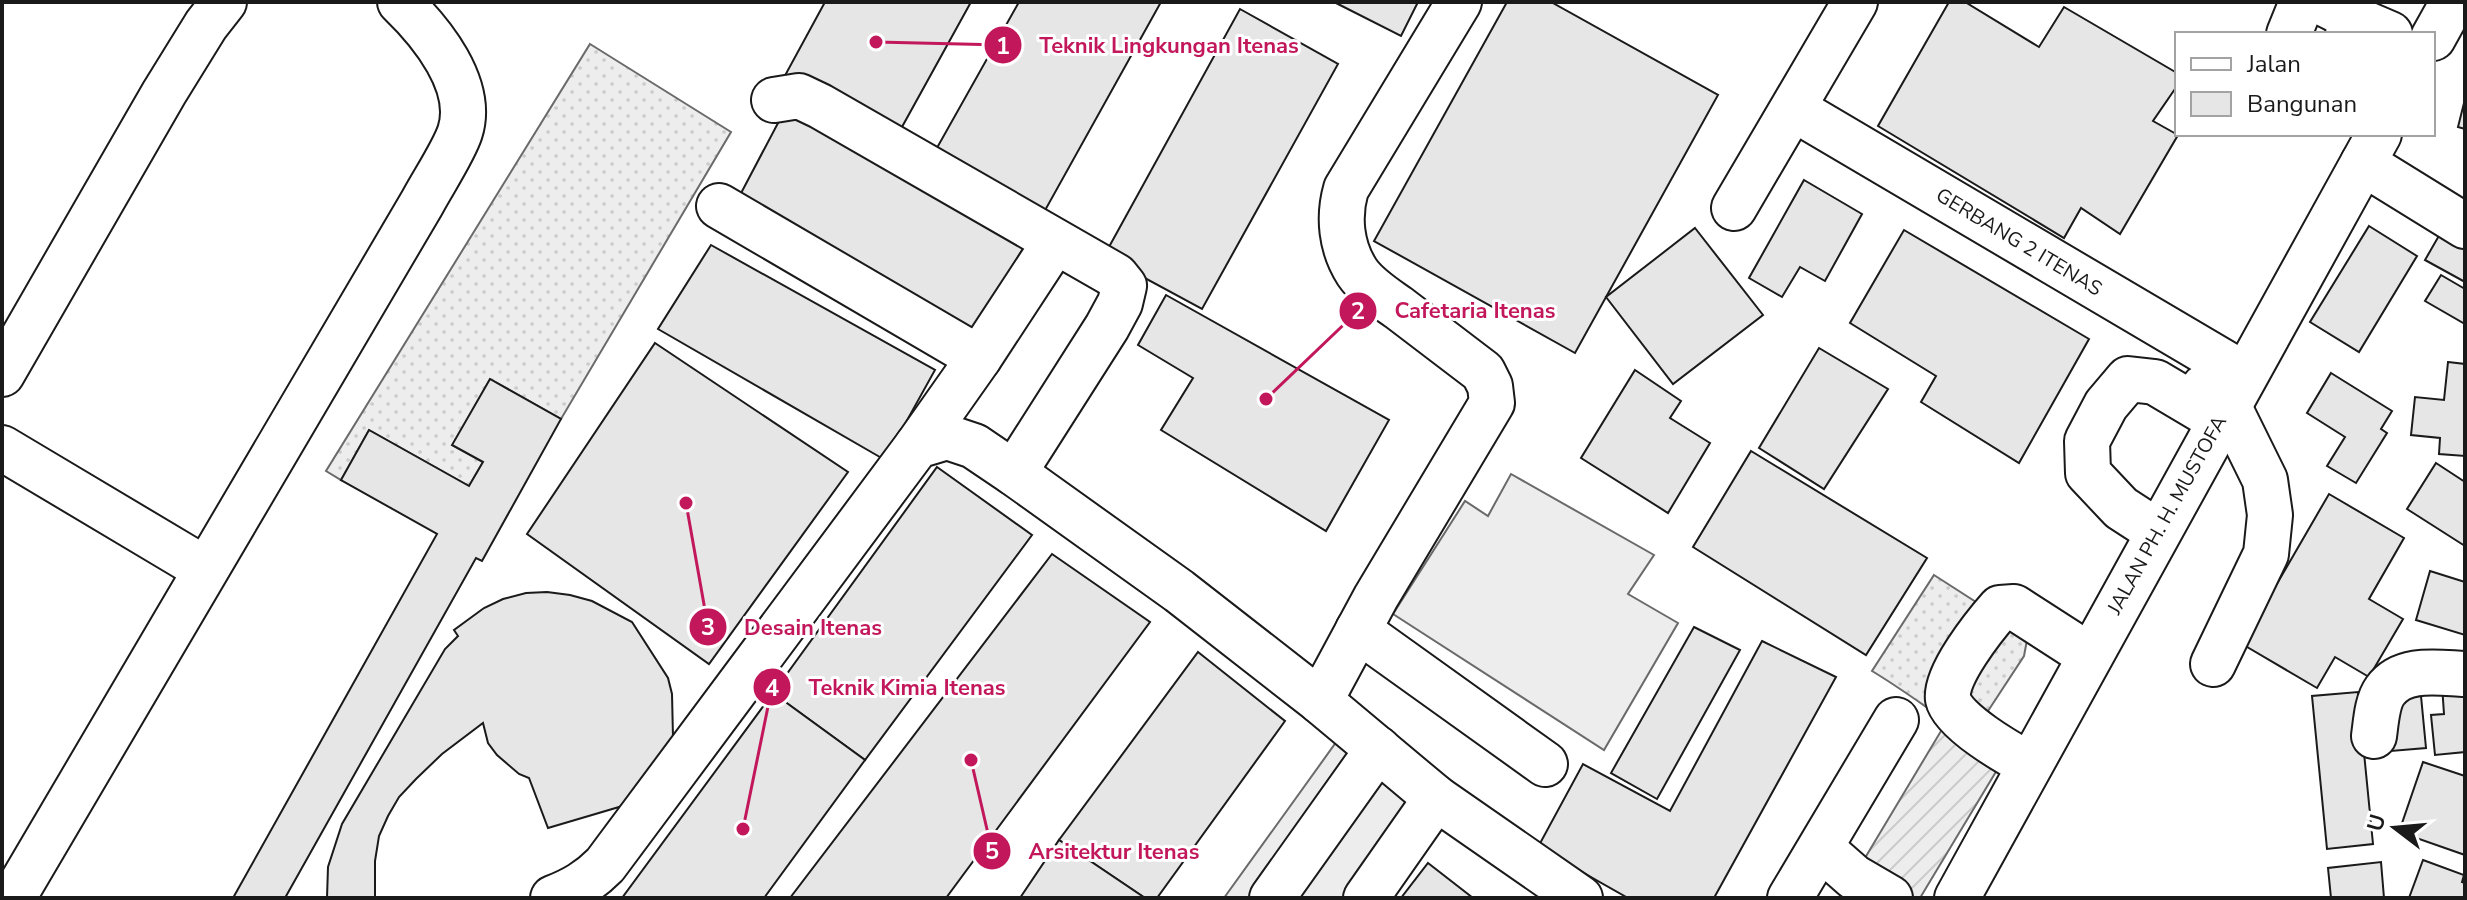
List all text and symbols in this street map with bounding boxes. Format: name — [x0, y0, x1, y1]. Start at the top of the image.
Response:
callout: Teknik Lingkungan Itenas — [983, 22, 1314, 68]
text: 1 — [996, 30, 1010, 62]
text: Teknik Lingkungan Itenas — [1039, 31, 1299, 61]
legend — [2175, 32, 2435, 136]
text: Jalan — [2246, 48, 2301, 80]
text: Bangunan — [2247, 88, 2357, 120]
street label: GERBANG 2 ITENAS — [1931, 182, 2107, 302]
callout: Cafetaria Itenas — [1338, 288, 1571, 334]
text: 2 — [1351, 295, 1365, 327]
text: Cafetaria Itenas — [1395, 296, 1555, 326]
street label: JALAN PH. H. MUSTOFA — [2101, 411, 2233, 620]
callout: Desain Itenas — [688, 604, 898, 650]
text: 3 — [701, 611, 715, 643]
text: Desain Itenas — [744, 613, 882, 643]
callout: Teknik Kimia Itenas — [752, 664, 1021, 710]
text: 4 — [765, 672, 779, 704]
text: Teknik Kimia Itenas — [808, 673, 1006, 703]
north arrow — [2355, 788, 2435, 868]
text: U — [2360, 811, 2393, 835]
callout: Arsitektur Itenas — [972, 828, 1215, 874]
text: 5 — [985, 835, 999, 867]
text: Arsitektur Itenas — [1029, 837, 1199, 867]

